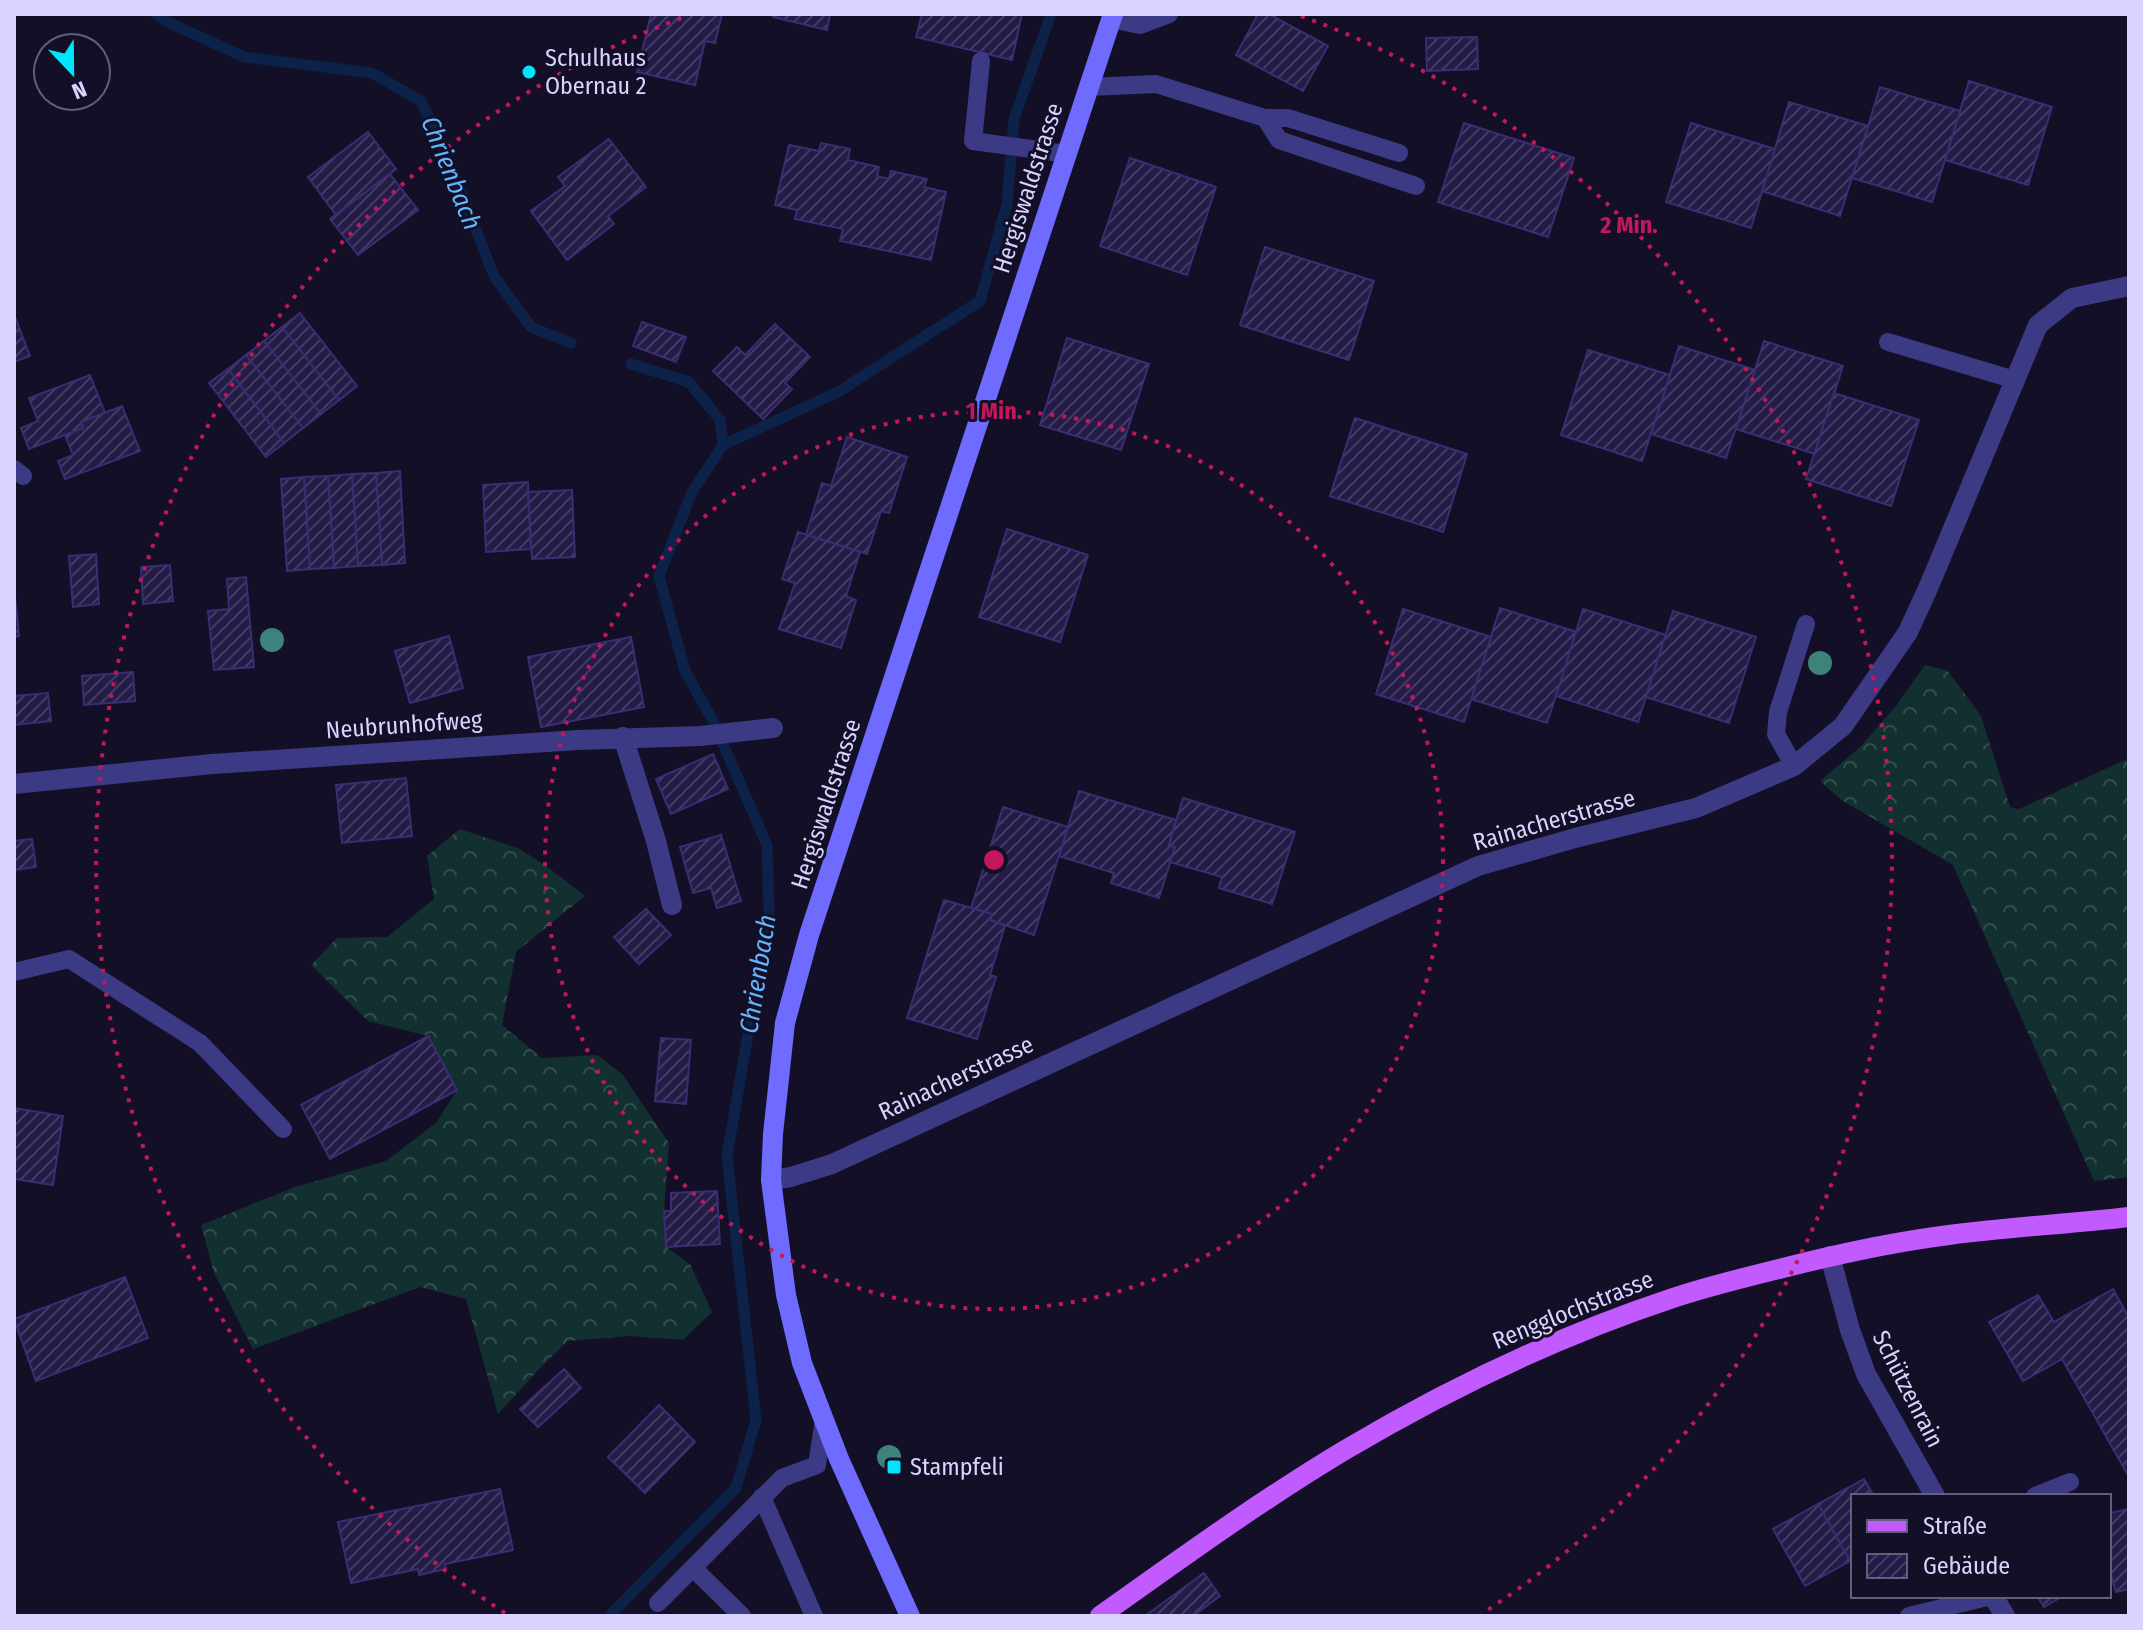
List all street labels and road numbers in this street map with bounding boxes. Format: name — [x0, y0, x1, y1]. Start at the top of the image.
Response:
street label: Hergiswaldstrasse — [987, 99, 1069, 277]
street label: Neubrunhofweg — [325, 706, 484, 744]
street label: Hergiswaldstrasse — [785, 715, 867, 893]
street label: Rainacherstrasse — [1470, 783, 1638, 857]
street label: Rainacherstrasse — [874, 1030, 1038, 1126]
street label: Rengglochstrasse — [1488, 1265, 1658, 1355]
street label: Schützenrain — [1867, 1326, 1949, 1452]

